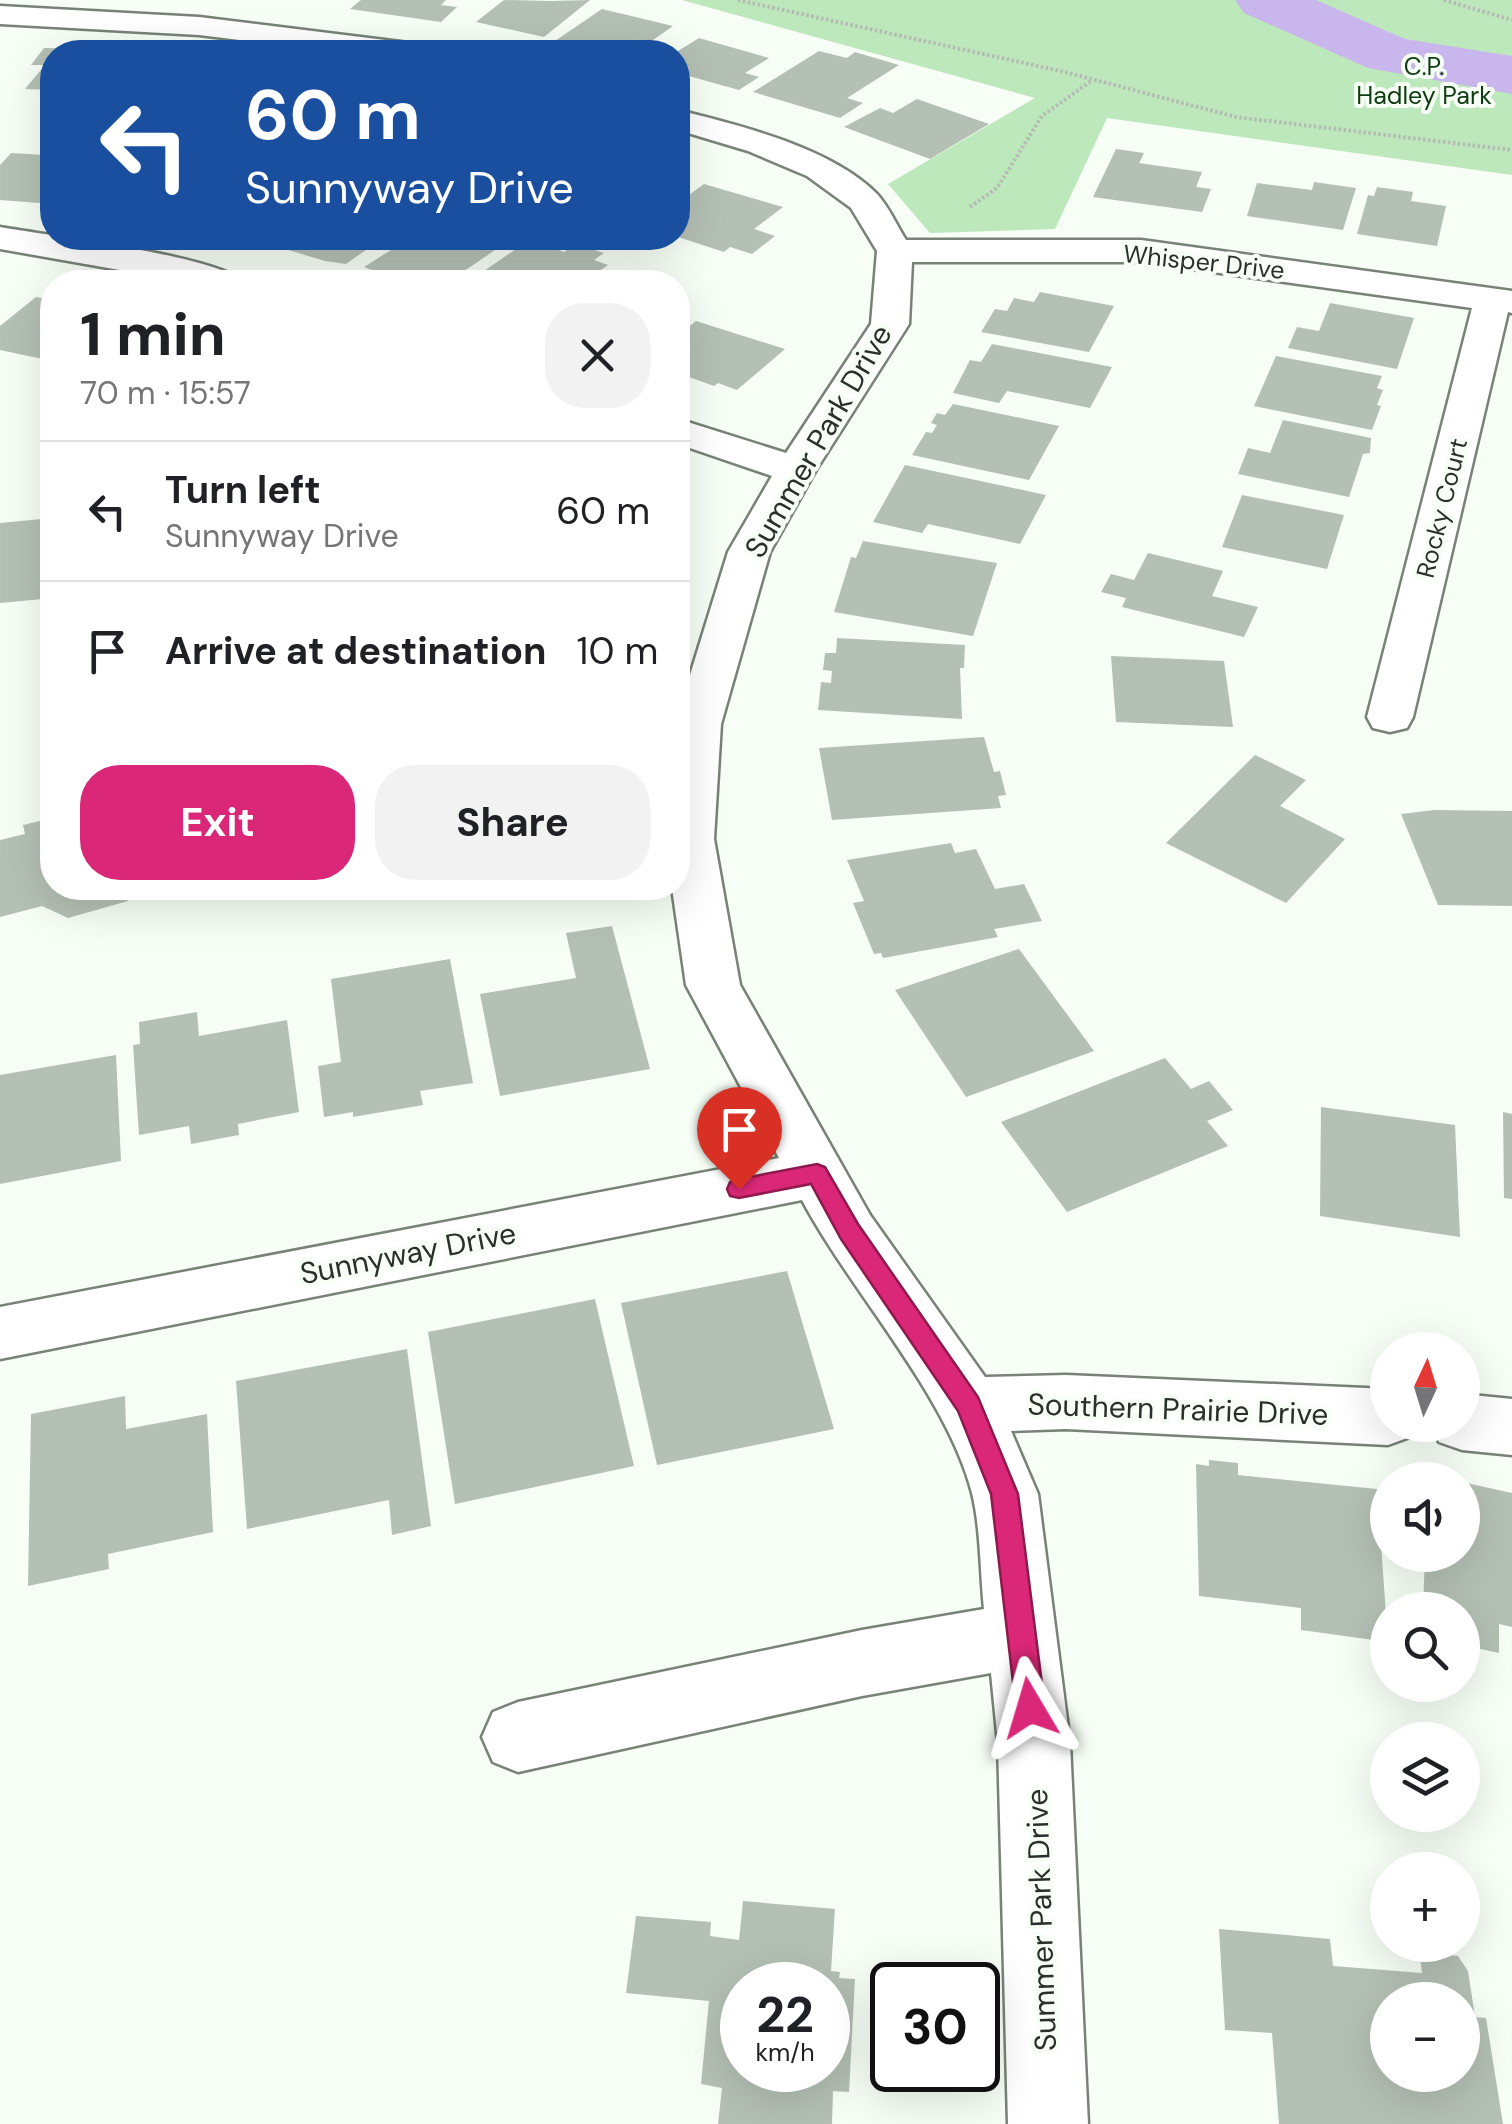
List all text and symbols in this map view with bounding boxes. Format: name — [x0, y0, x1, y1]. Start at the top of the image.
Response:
park label: C.P. Hadley Park — [1356, 50, 1492, 112]
text: 60 m — [245, 70, 421, 161]
icon: left — [80, 80, 210, 210]
text: Sunnyway Drive — [245, 158, 574, 217]
street label: Whisper Drive — [1122, 237, 1286, 287]
text: 1 min — [80, 295, 226, 374]
button: close — [545, 303, 650, 408]
street label: Summer Park Drive — [735, 318, 901, 564]
text: 70 m · 15:57 — [80, 372, 251, 414]
street label: Rocky Court — [1409, 435, 1475, 581]
text: Turn left — [165, 465, 321, 515]
icon: left — [80, 484, 135, 539]
text: 60 m — [556, 486, 650, 536]
text: Sunnyway Drive — [165, 515, 399, 557]
icon: arrive — [80, 624, 135, 679]
text: Arrive at destination — [165, 626, 547, 676]
text: 10 m — [577, 626, 658, 676]
button: Exit — [80, 765, 355, 880]
button: Share — [375, 765, 650, 880]
pin — [697, 1087, 782, 1190]
icon: arrive — [712, 1102, 767, 1157]
street label: Sunnyway Drive — [297, 1213, 519, 1293]
north arrow — [1370, 1332, 1480, 1442]
map controls — [1370, 1332, 1480, 2092]
street label: Southern Prairie Drive — [1027, 1384, 1329, 1434]
button: sound — [1370, 1462, 1480, 1572]
button: search — [1370, 1592, 1480, 1702]
position arrow — [978, 1656, 1082, 1760]
button: layers — [1370, 1722, 1480, 1832]
street label: Summer Park Drive — [1017, 1788, 1065, 2052]
button: + — [1370, 1852, 1480, 1962]
speed limit sign: 30 — [870, 1962, 1000, 2092]
text: 22 — [756, 1982, 814, 2048]
button: − — [1370, 1982, 1480, 2092]
text: km/h — [755, 2036, 815, 2069]

